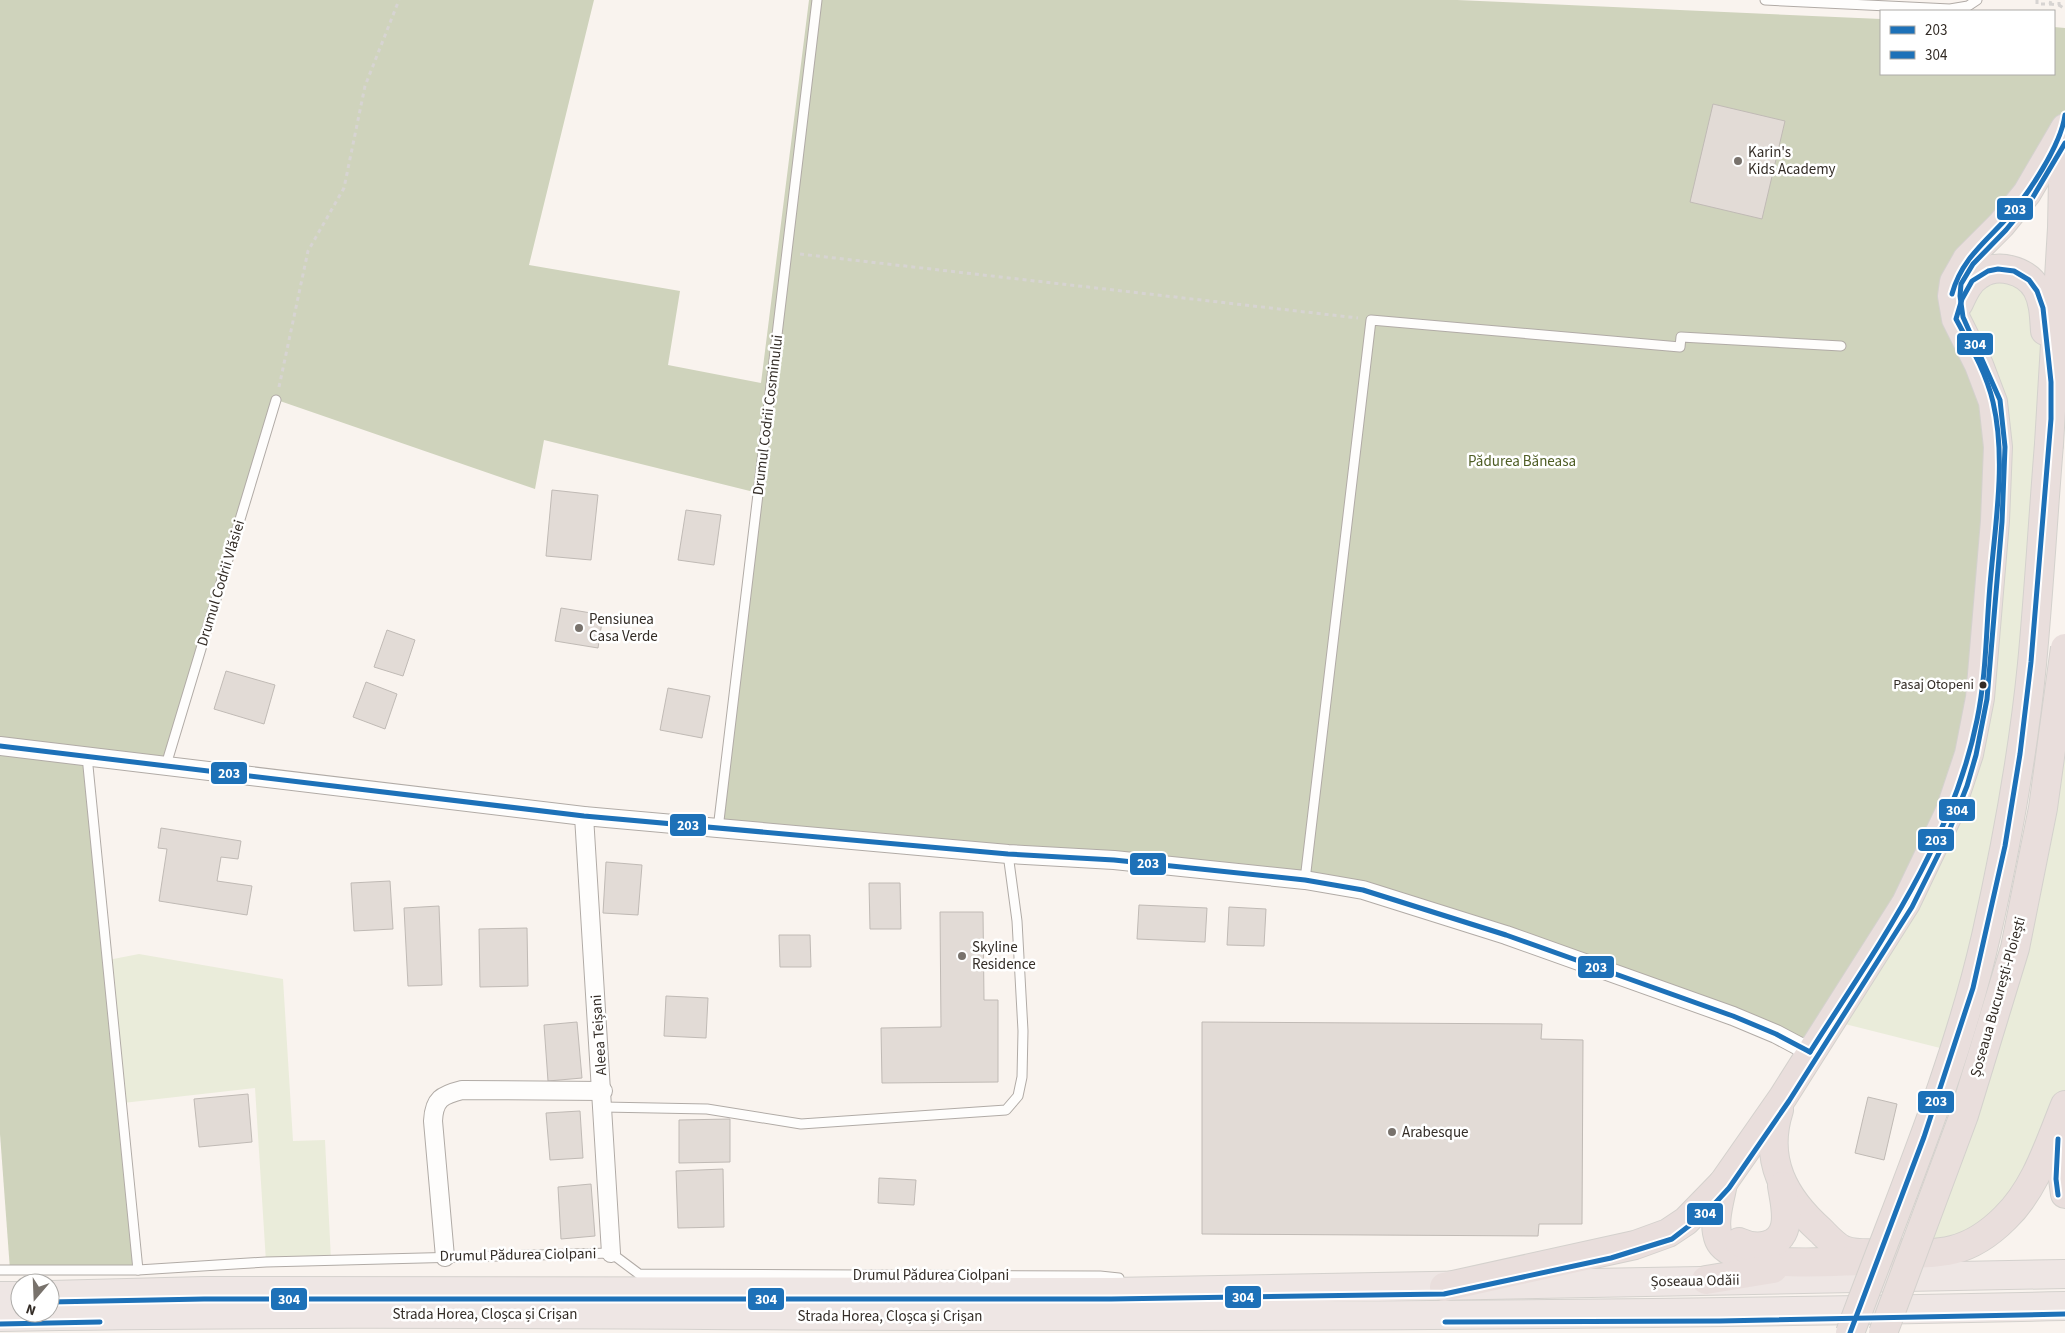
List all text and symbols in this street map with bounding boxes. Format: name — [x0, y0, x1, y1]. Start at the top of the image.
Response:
legend — [1880, 10, 2055, 75]
text: 203 — [1925, 20, 1947, 41]
text: 304 — [1925, 45, 1948, 66]
place label: Karin's Kids Academy — [1748, 142, 1836, 180]
marker: Karin's Kids Academy — [1732, 155, 1744, 167]
line badge: 203 — [1996, 197, 2034, 221]
text: 203 — [2004, 200, 2026, 220]
line badge: 304 — [1956, 332, 1994, 356]
street label: Drumul Codrii Cosminului — [748, 333, 788, 497]
text: 304 — [1964, 335, 1987, 355]
park label: Pădurea Băneasa — [1468, 451, 1576, 472]
street label: Drumul Codrii Vlăsiei — [192, 517, 250, 649]
place label: Pensiunea Casa Verde — [589, 609, 658, 647]
marker: Pensiunea Casa Verde — [573, 622, 585, 634]
place label: Pasaj Otopeni — [1893, 675, 1974, 695]
marker: Pasaj Otopeni — [1978, 680, 1988, 690]
line badge: 203 — [210, 761, 248, 785]
text: 203 — [218, 764, 240, 784]
line badge: 304 — [1938, 798, 1976, 822]
text: 304 — [1946, 801, 1969, 821]
line badge: 203 — [669, 813, 707, 837]
text: 203 — [677, 816, 699, 836]
line badge: 203 — [1917, 828, 1955, 852]
text: 203 — [1925, 831, 1947, 851]
line badge: 203 — [1129, 852, 1167, 876]
text: 203 — [1137, 854, 1159, 874]
street label: Șoseaua București-Ploiești — [1965, 914, 2031, 1080]
place label: Skyline Residence — [972, 937, 1036, 975]
marker: Skyline Residence — [956, 950, 968, 962]
line badge: 203 — [1577, 955, 1615, 979]
text: 203 — [1585, 958, 1607, 978]
street label: Aleea Teișani — [586, 994, 612, 1076]
line badge: 203 — [1917, 1090, 1955, 1114]
text: 203 — [1925, 1092, 1947, 1112]
place label: Arabesque — [1402, 1122, 1469, 1143]
marker: Arabesque — [1386, 1126, 1398, 1138]
line badge: 304 — [1686, 1202, 1724, 1226]
text: 304 — [1694, 1204, 1717, 1224]
street label: Drumul Pădurea Ciolpani — [440, 1243, 596, 1267]
street label: Drumul Pădurea Ciolpani — [853, 1265, 1009, 1286]
street label: Șoseaua Odăii — [1650, 1270, 1740, 1292]
north arrow — [10, 1273, 60, 1323]
line badge: 304 — [1224, 1285, 1262, 1309]
line badge: 304 — [270, 1287, 308, 1311]
line badge: 304 — [747, 1287, 785, 1311]
text: 304 — [1232, 1288, 1255, 1308]
text: 304 — [278, 1290, 301, 1310]
text: 304 — [755, 1290, 778, 1310]
text: N — [23, 1298, 39, 1320]
street label: Strada Horea, Cloșca și Crișan — [392, 1304, 578, 1325]
street label: Strada Horea, Cloșca și Crișan — [797, 1306, 983, 1327]

